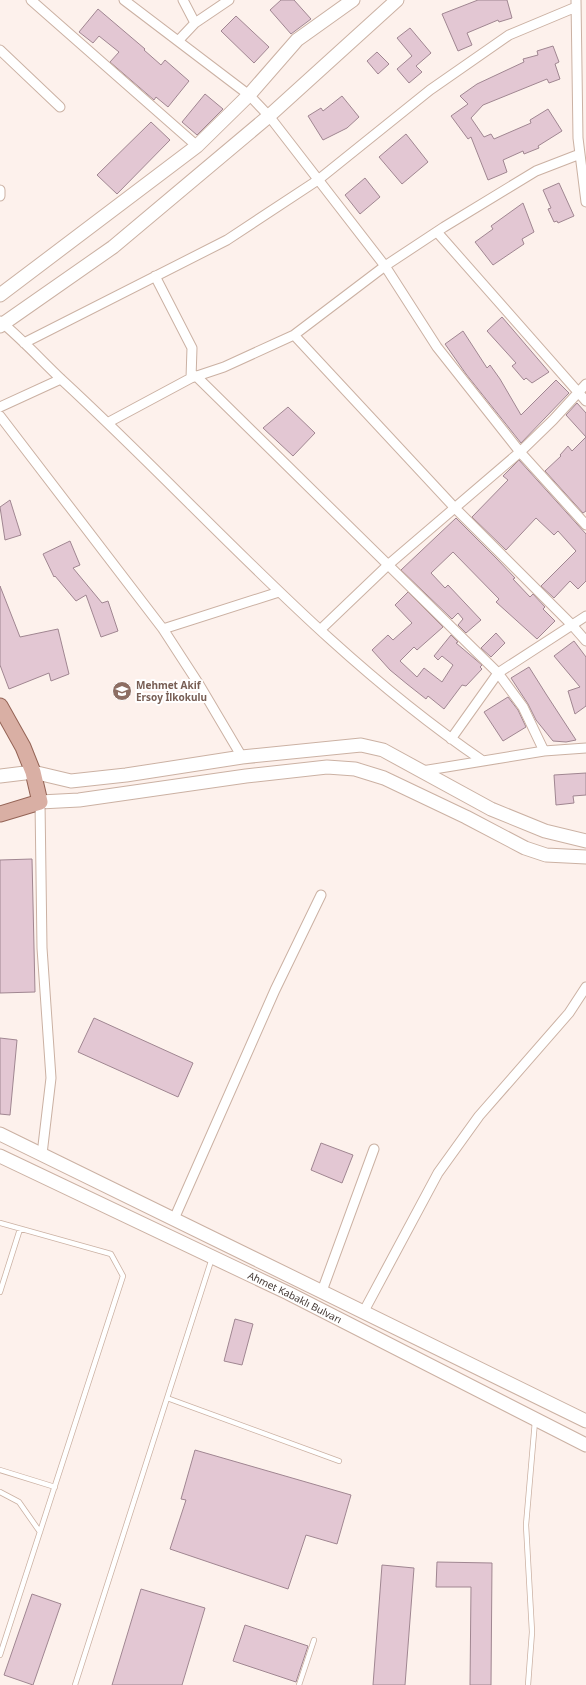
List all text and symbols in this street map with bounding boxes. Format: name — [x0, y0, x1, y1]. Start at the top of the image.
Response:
place label: Mehmet Akif Ersoy İlkokulu — [136, 678, 207, 704]
school or university icon: Mehmet Akif Ersoy İlkokulu — [111, 680, 133, 702]
street label: Ahmet Kabaklı Bulvarı — [246, 1268, 344, 1326]

